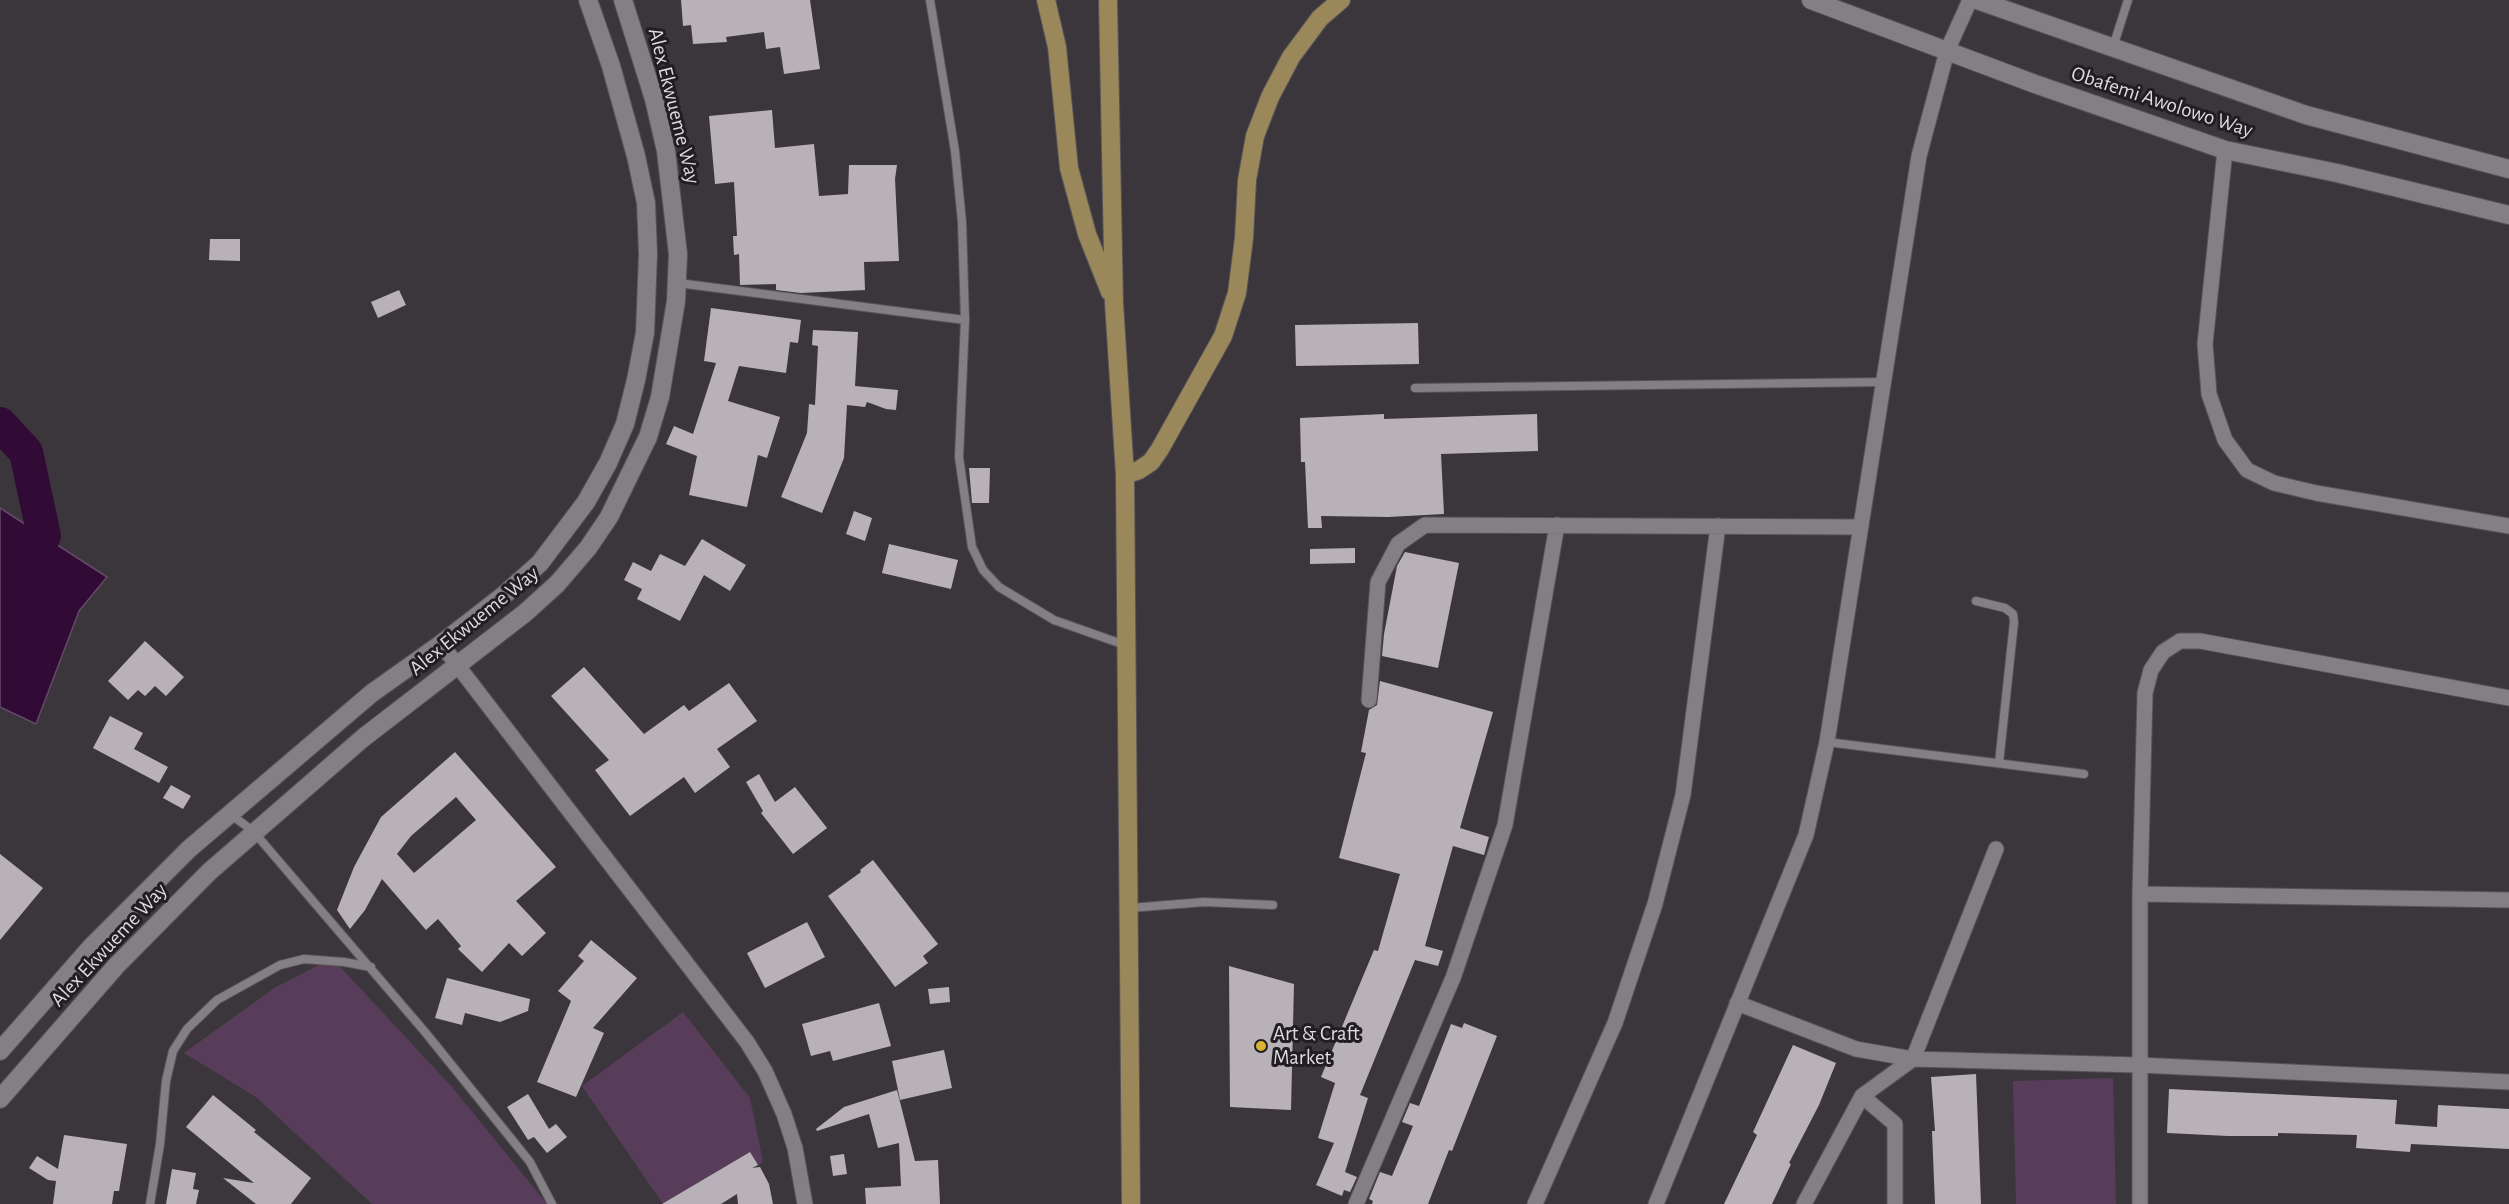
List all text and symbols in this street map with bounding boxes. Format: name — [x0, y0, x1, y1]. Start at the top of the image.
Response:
street label: Alex Ekwueme Way — [642, 25, 706, 187]
street label: Obafemi Awolowo Way — [2068, 61, 2256, 143]
street label: Alex Ekwueme Way — [404, 561, 544, 681]
street label: Alex Ekwueme Way — [45, 878, 173, 1012]
place label: Art & Craft Market — [1273, 1021, 1360, 1071]
marker: Art & Craft Market — [1254, 1039, 1268, 1053]

